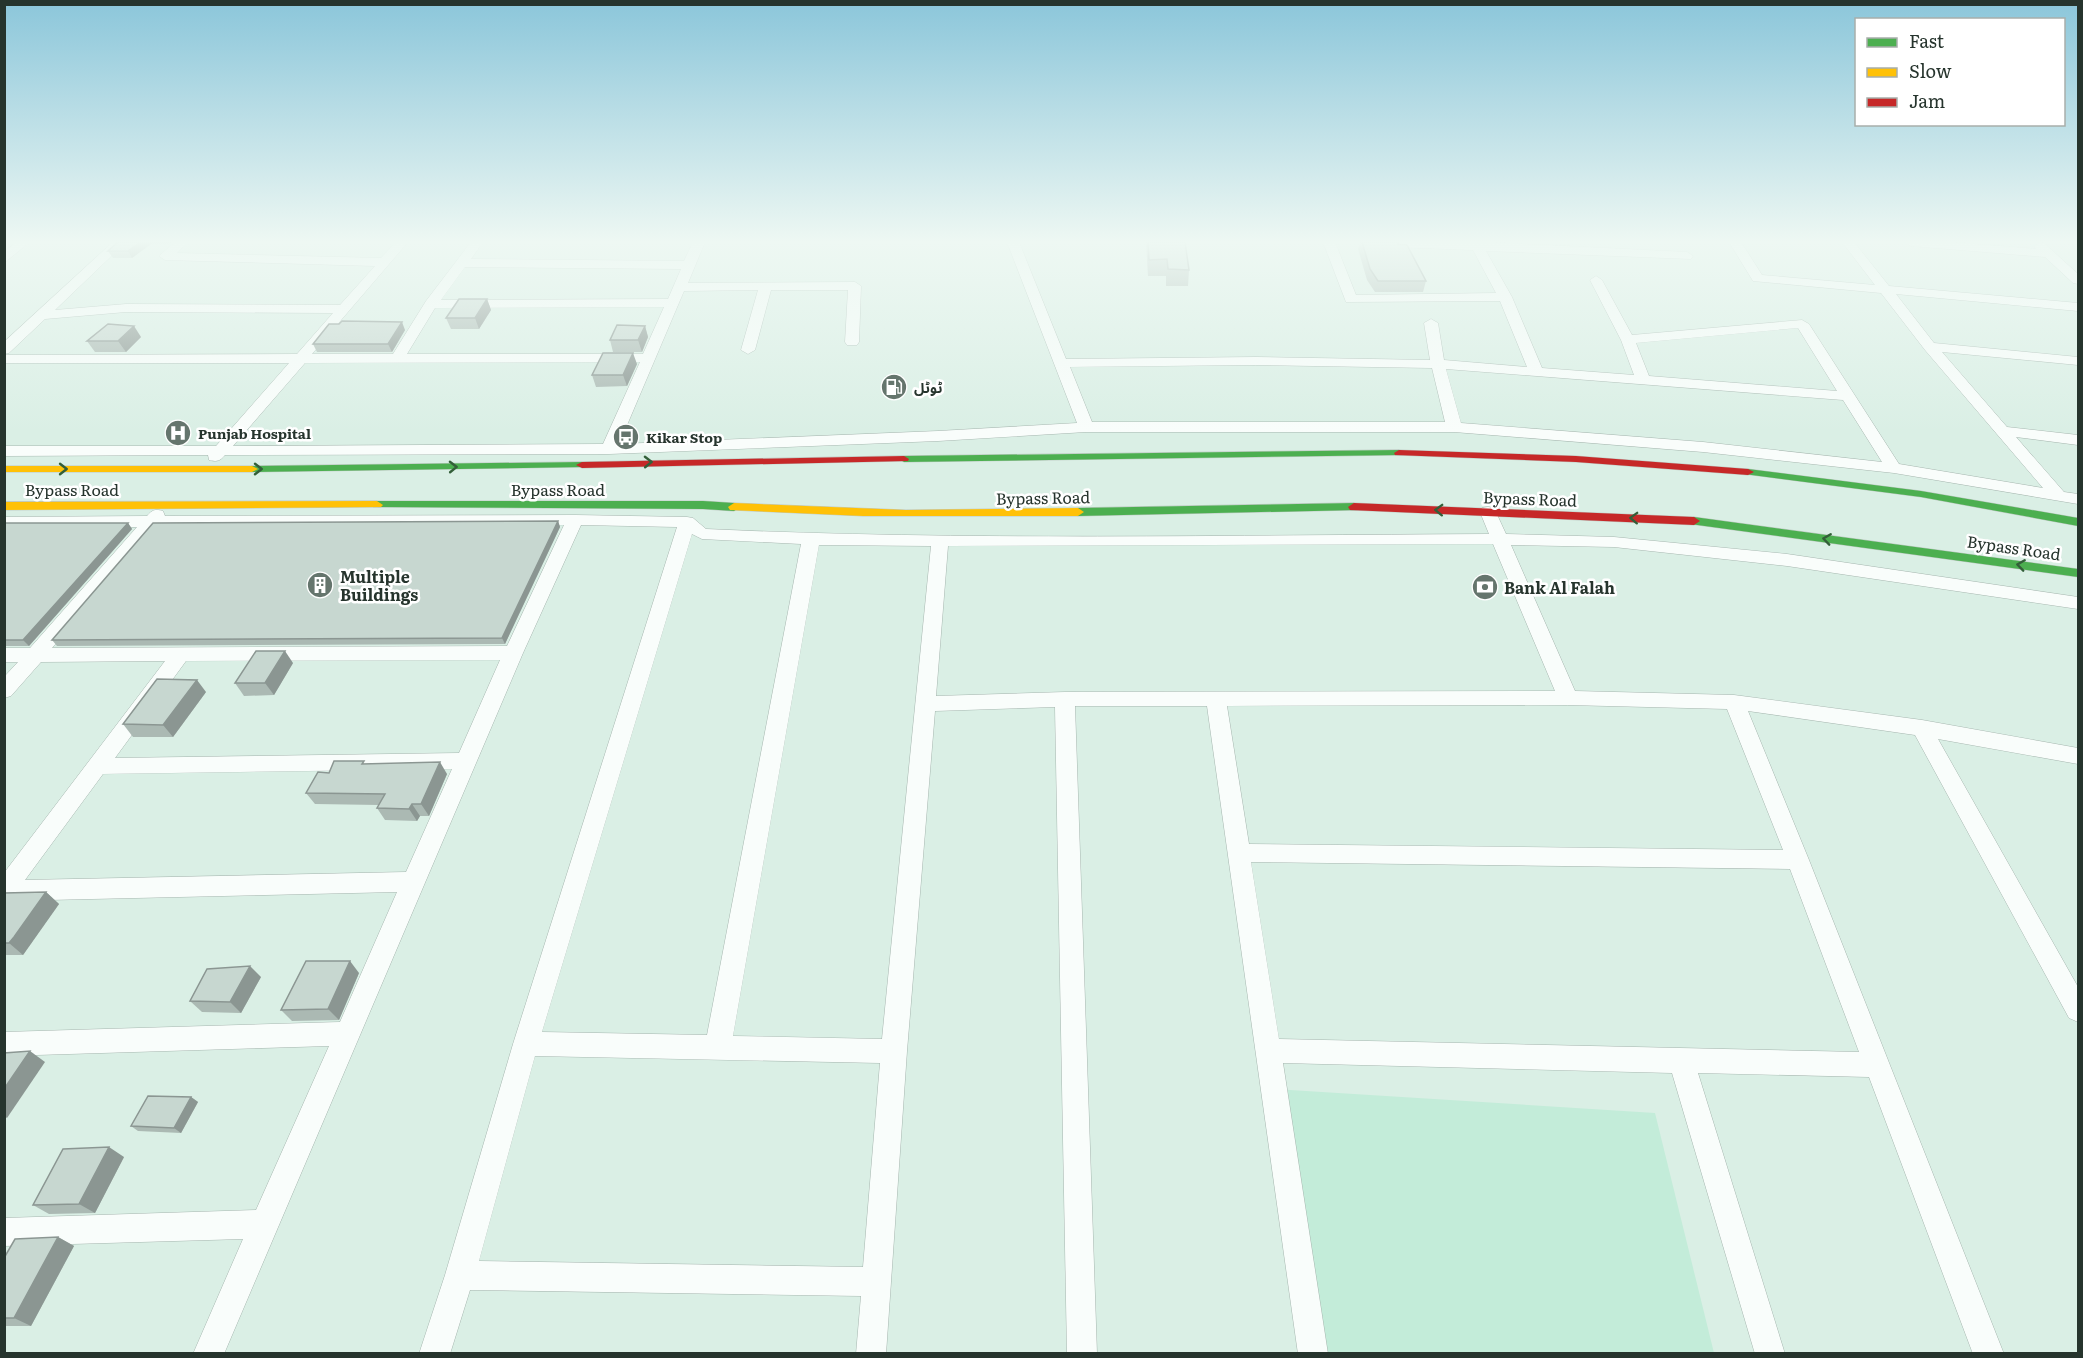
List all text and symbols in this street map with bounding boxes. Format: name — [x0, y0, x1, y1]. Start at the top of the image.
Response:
legend — [1855, 18, 2065, 126]
text: Fast — [1909, 27, 1945, 54]
text: Slow — [1909, 57, 1952, 84]
text: Jam — [1909, 87, 1945, 114]
fuel station icon: ٹوٹل — [879, 372, 909, 402]
place label: ٹوٹل — [914, 377, 943, 397]
hospital icon: Punjab Hospital — [163, 418, 193, 448]
bus stop icon: Kikar Stop — [611, 422, 641, 452]
place label: Punjab Hospital — [198, 423, 311, 443]
place label: Kikar Stop — [646, 427, 722, 447]
one-way arrow — [643, 456, 652, 469]
one-way arrow — [448, 460, 457, 473]
one-way arrow — [58, 463, 67, 475]
one-way arrow — [253, 463, 262, 475]
street label: Bypass Road — [25, 477, 119, 501]
street label: Bypass Road — [511, 477, 605, 501]
street label: Bypass Road — [996, 484, 1091, 510]
street label: Bypass Road — [1482, 484, 1578, 512]
one-way arrow — [1434, 504, 1443, 517]
one-way arrow — [1629, 512, 1638, 525]
street label: Bypass Road — [1966, 529, 2063, 565]
one-way arrow — [1823, 533, 1832, 545]
one-way arrow — [2016, 559, 2025, 571]
place label: Multiple Buildings — [340, 564, 418, 606]
building icon: Multiple Buildings — [305, 570, 335, 600]
bank icon: Bank Al Falah — [1470, 572, 1500, 602]
place label: Bank Al Falah — [1504, 575, 1615, 599]

